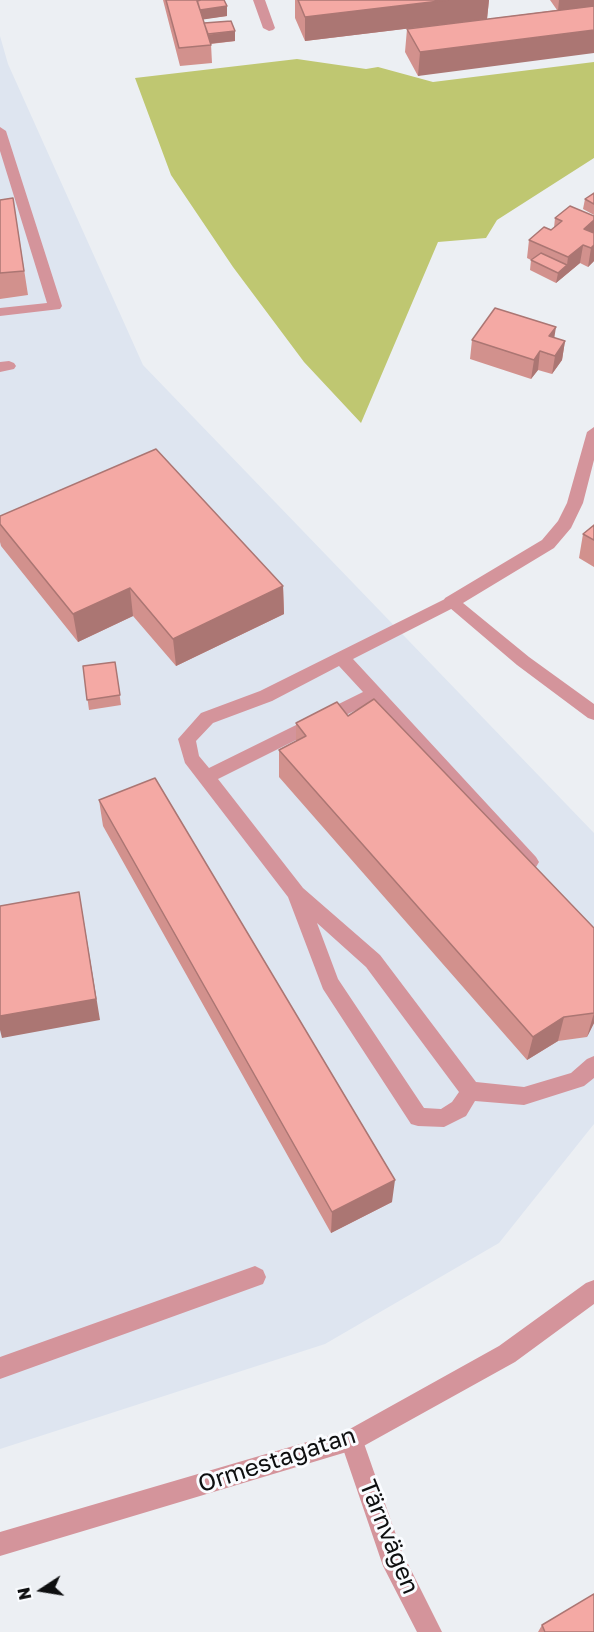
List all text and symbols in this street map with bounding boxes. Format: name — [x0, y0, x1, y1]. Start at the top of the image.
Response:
street label: Ormestagatan — [194, 1421, 360, 1499]
street label: Tärnvägen — [353, 1476, 425, 1598]
north arrow — [12, 1560, 72, 1620]
text: N — [13, 1586, 35, 1602]

